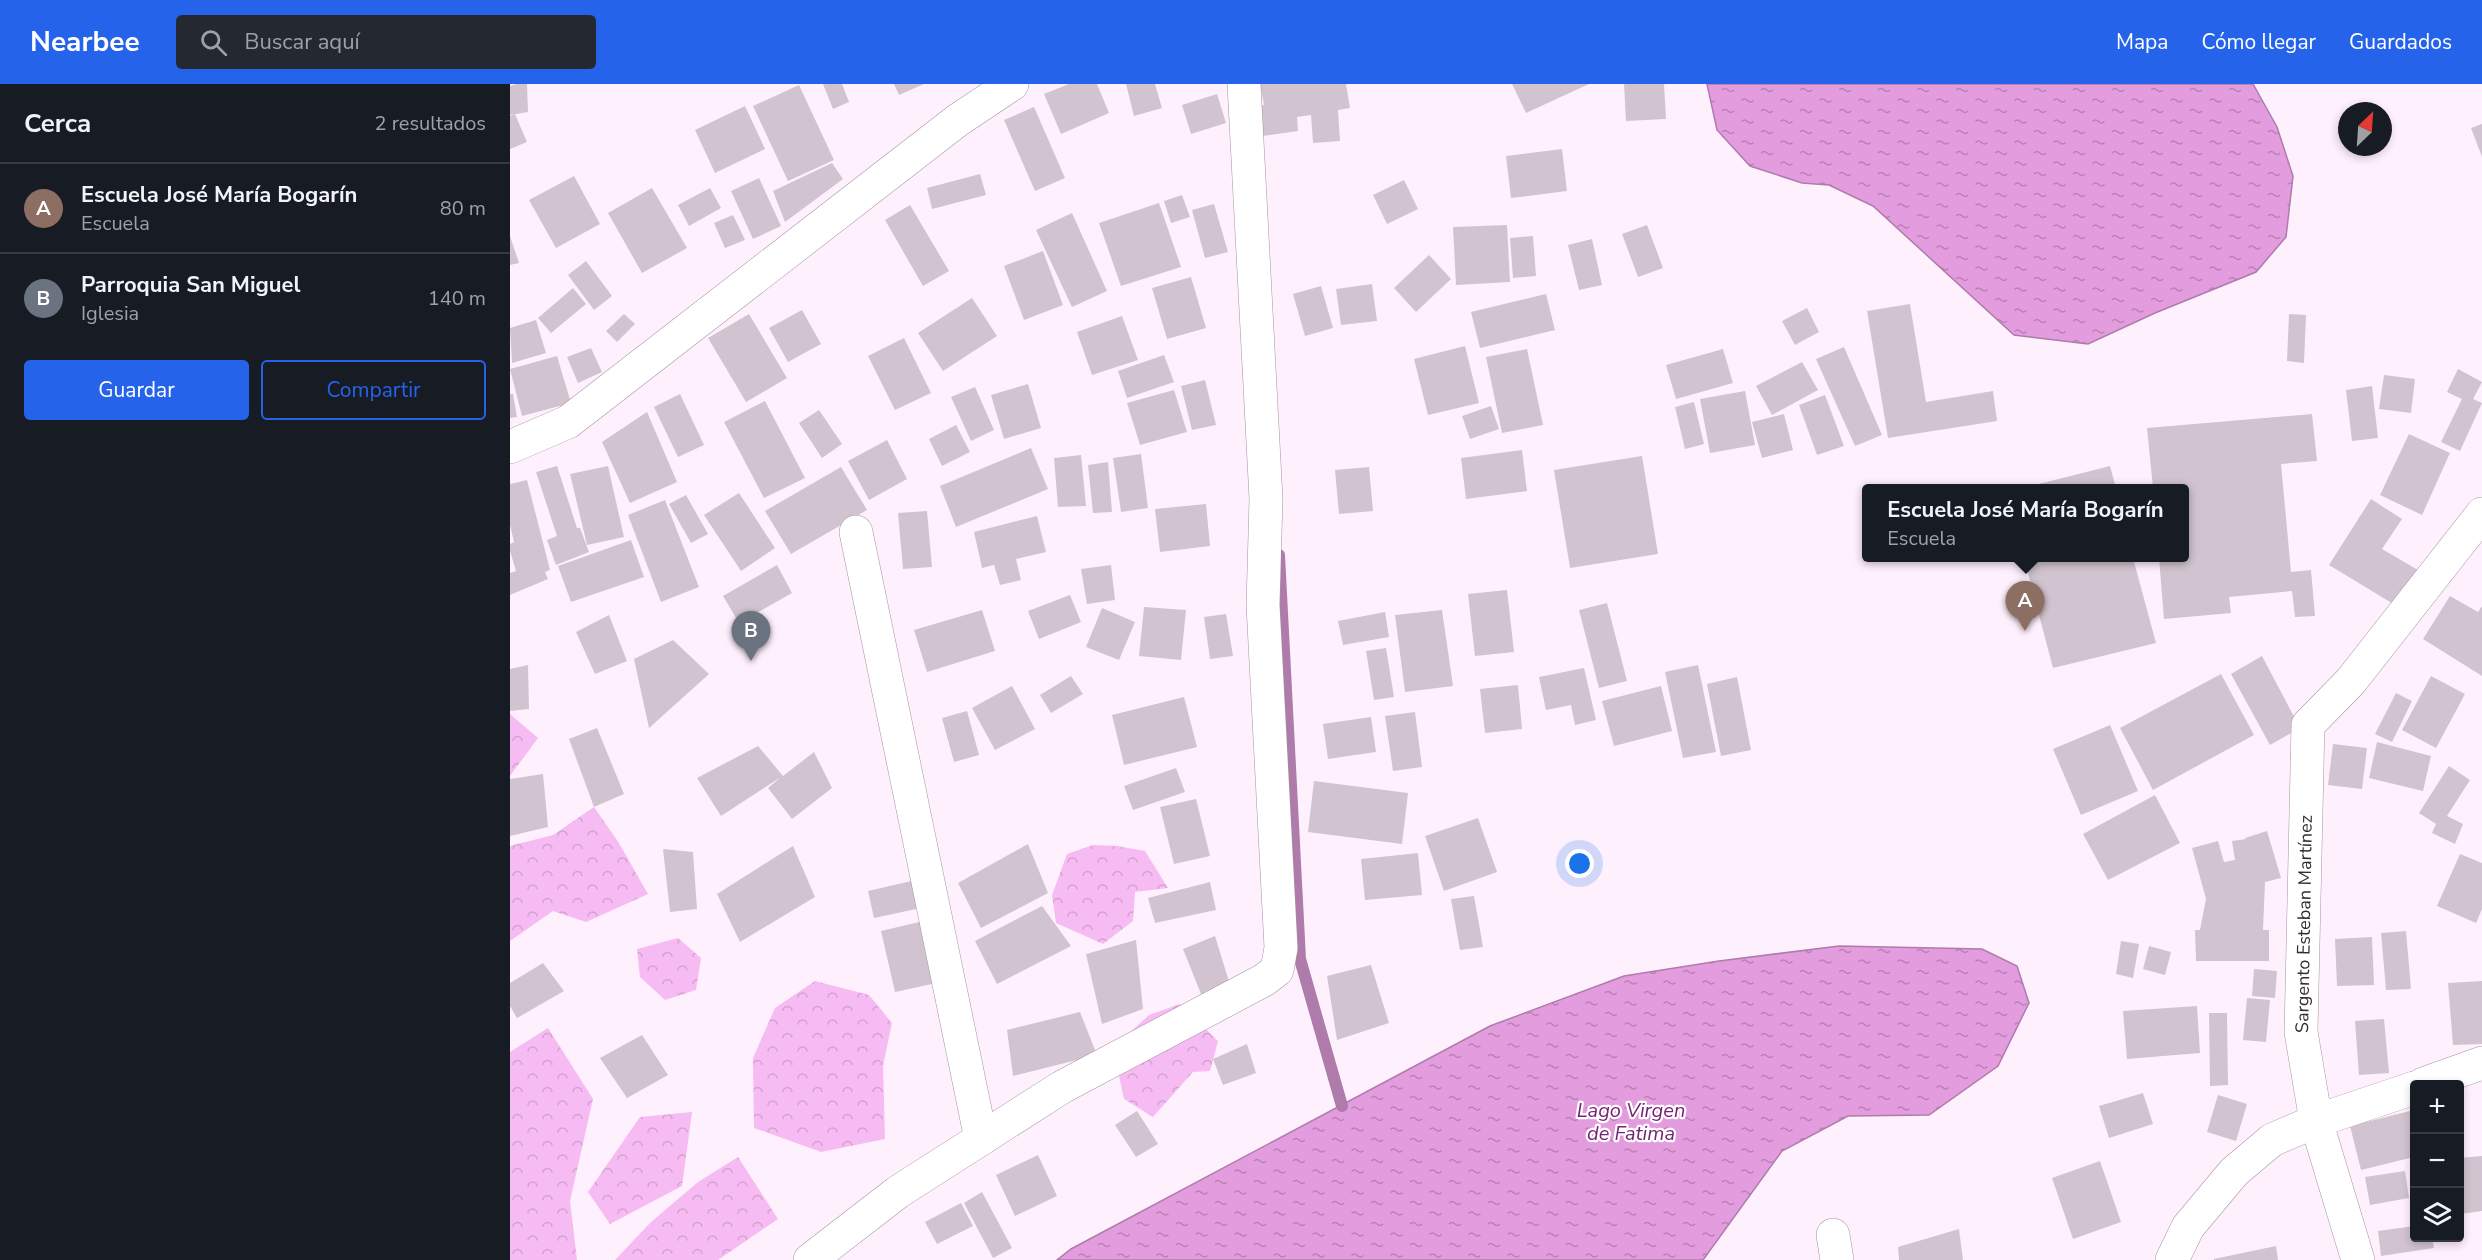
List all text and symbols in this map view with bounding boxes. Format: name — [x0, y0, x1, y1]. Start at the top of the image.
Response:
search box — [176, 15, 596, 69]
text: Nearbee — [30, 23, 140, 61]
icon: search — [197, 26, 230, 59]
text: Buscar aquí — [245, 27, 360, 57]
text: Mapa — [2116, 28, 2168, 56]
text: Cómo llegar — [2201, 28, 2316, 56]
text: Guardados — [2349, 28, 2452, 56]
north arrow — [2338, 102, 2392, 156]
text: Cerca — [24, 106, 91, 141]
text: 2 resultados — [375, 110, 486, 137]
text: Escuela José María Bogarín — [81, 180, 357, 210]
text: A — [36, 195, 51, 222]
text: 80 m — [440, 195, 486, 222]
text: Escuela — [81, 210, 150, 237]
text: Parroquia San Miguel — [81, 270, 301, 300]
text: B — [37, 285, 50, 312]
text: 140 m — [428, 285, 486, 312]
text: Iglesia — [81, 300, 139, 327]
button: Guardar — [24, 360, 249, 420]
button: Compartir — [261, 360, 486, 420]
popup — [1862, 484, 2189, 562]
text: Escuela José María Bogarín — [1887, 495, 2164, 525]
text: Escuela — [1887, 525, 1956, 552]
pin: A — [2006, 582, 2044, 631]
pin: B — [732, 612, 770, 661]
street label: Sargento Esteban Martínez — [2290, 815, 2318, 1033]
your location — [1565, 849, 1594, 878]
map controls — [2410, 1080, 2464, 1242]
button: + — [2410, 1080, 2464, 1134]
water label: Lago Virgen de Fatima — [1577, 1097, 1685, 1147]
button: − — [2410, 1134, 2464, 1188]
button: layers — [2410, 1188, 2464, 1242]

